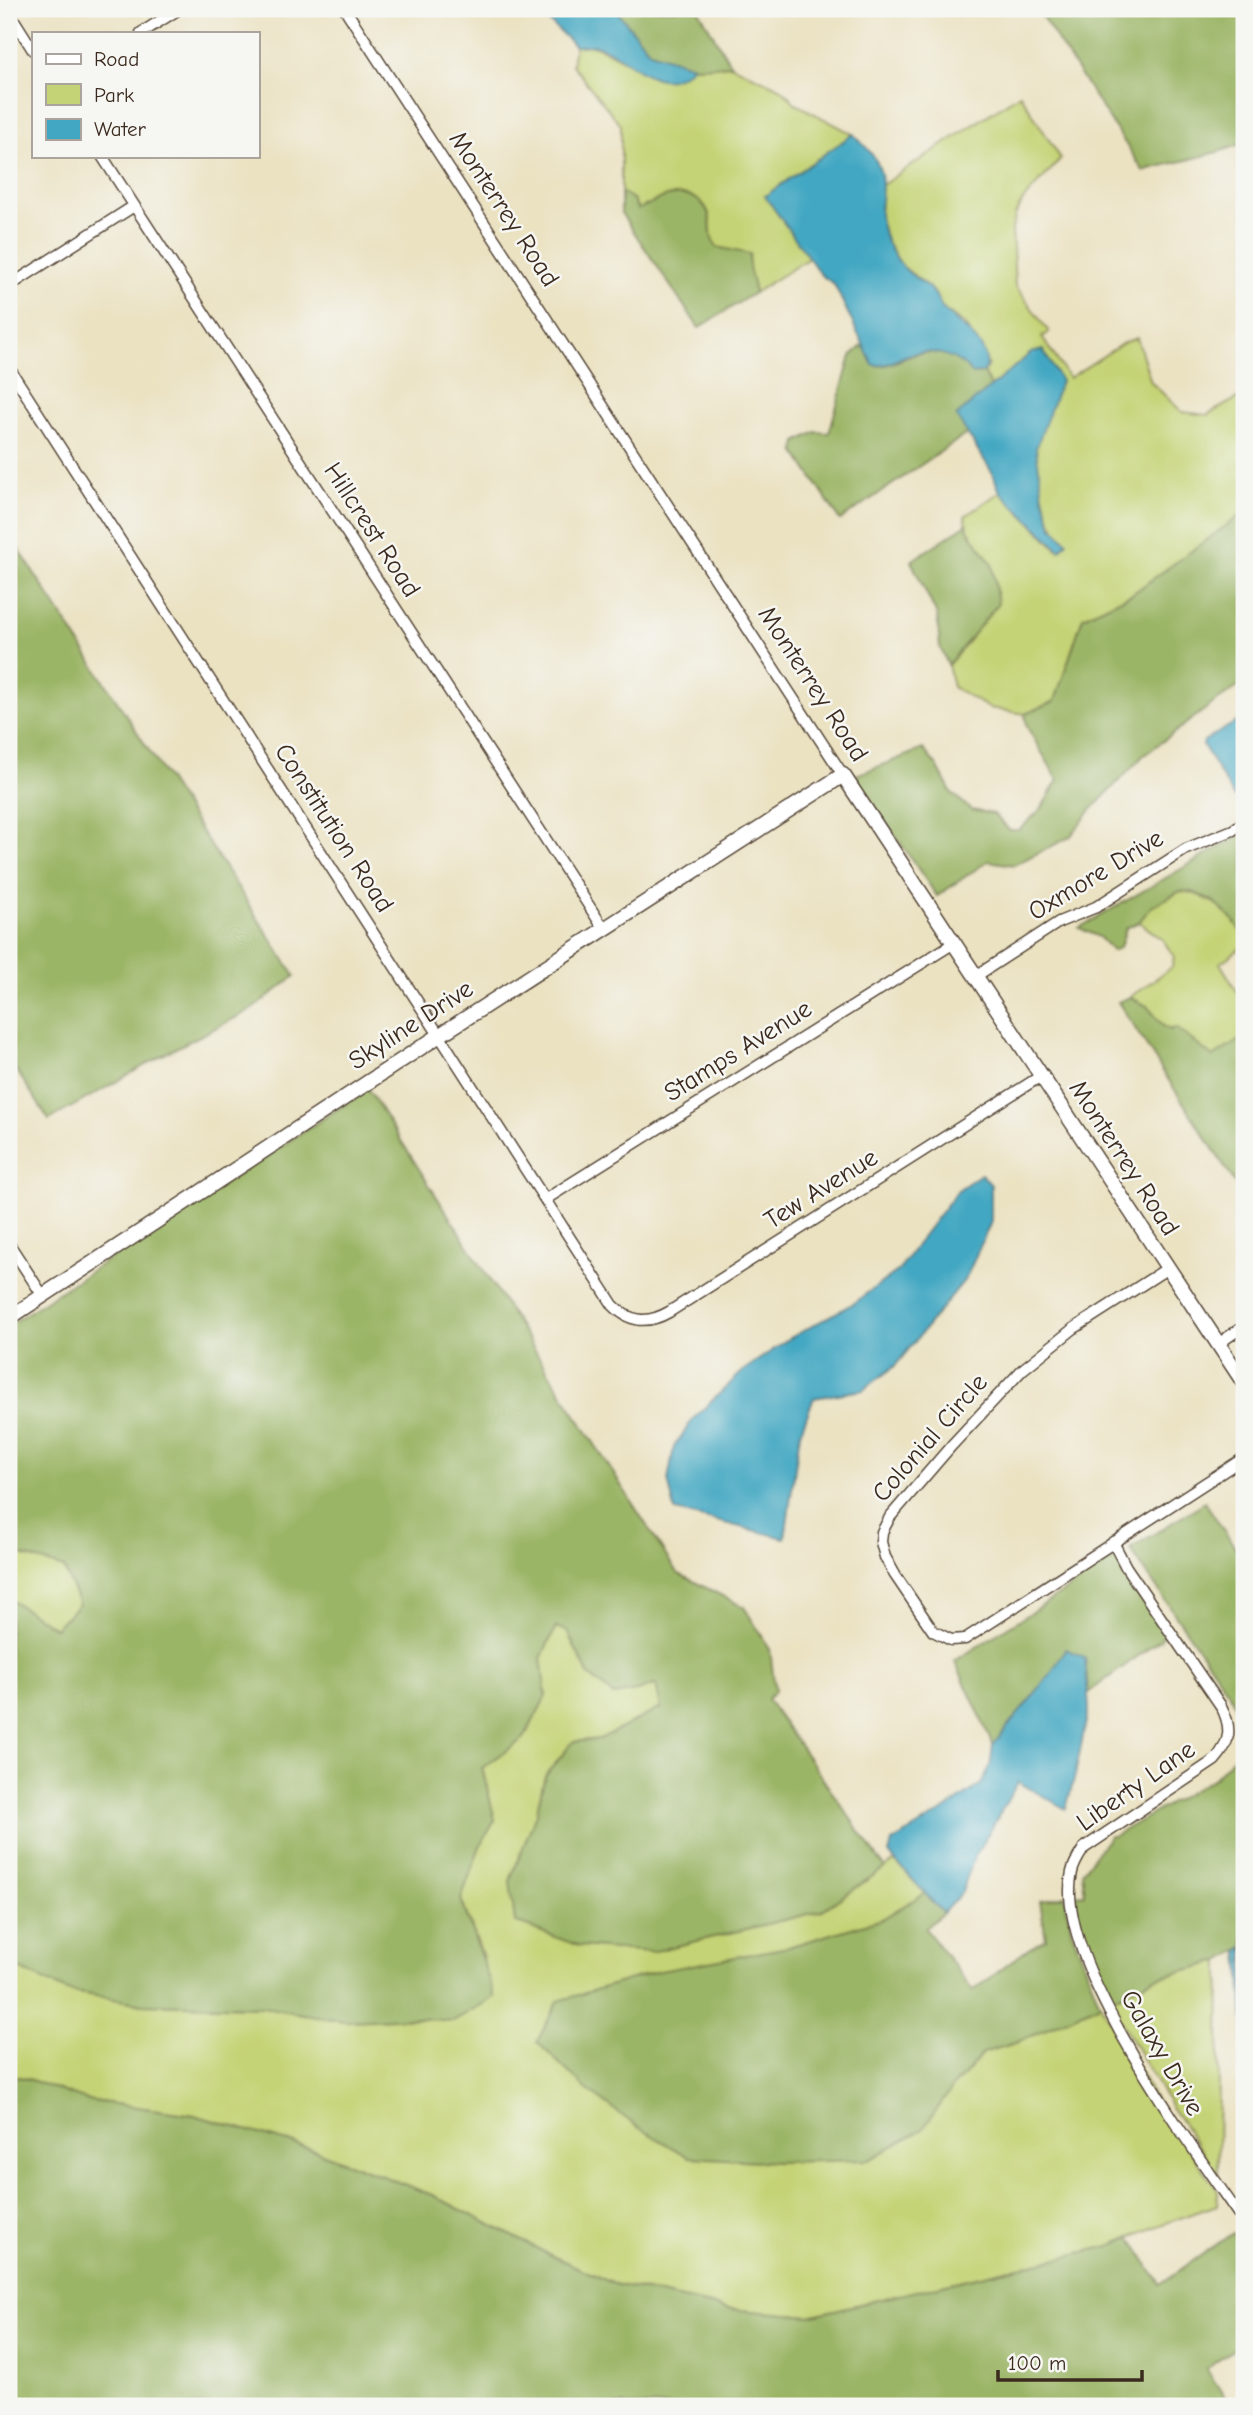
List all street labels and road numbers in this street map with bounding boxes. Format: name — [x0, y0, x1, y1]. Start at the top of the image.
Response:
street label: Monterrey Road — [443, 126, 565, 292]
street label: Hillcrest Road — [317, 457, 427, 603]
street label: Monterrey Road — [752, 601, 874, 767]
street label: Constitution Road — [268, 738, 400, 918]
street label: Oxmore Drive — [1023, 823, 1169, 927]
street label: Skyline Drive — [343, 974, 479, 1076]
street label: Stamps Avenue — [659, 994, 817, 1108]
street label: Monterrey Road — [1063, 1075, 1185, 1241]
street label: Tew Avenue — [759, 1142, 883, 1236]
street label: Colonial Circle — [866, 1368, 994, 1508]
street label: Liberty Lane — [1071, 1734, 1201, 1838]
street label: Galaxy Drive — [1114, 1985, 1210, 2121]

